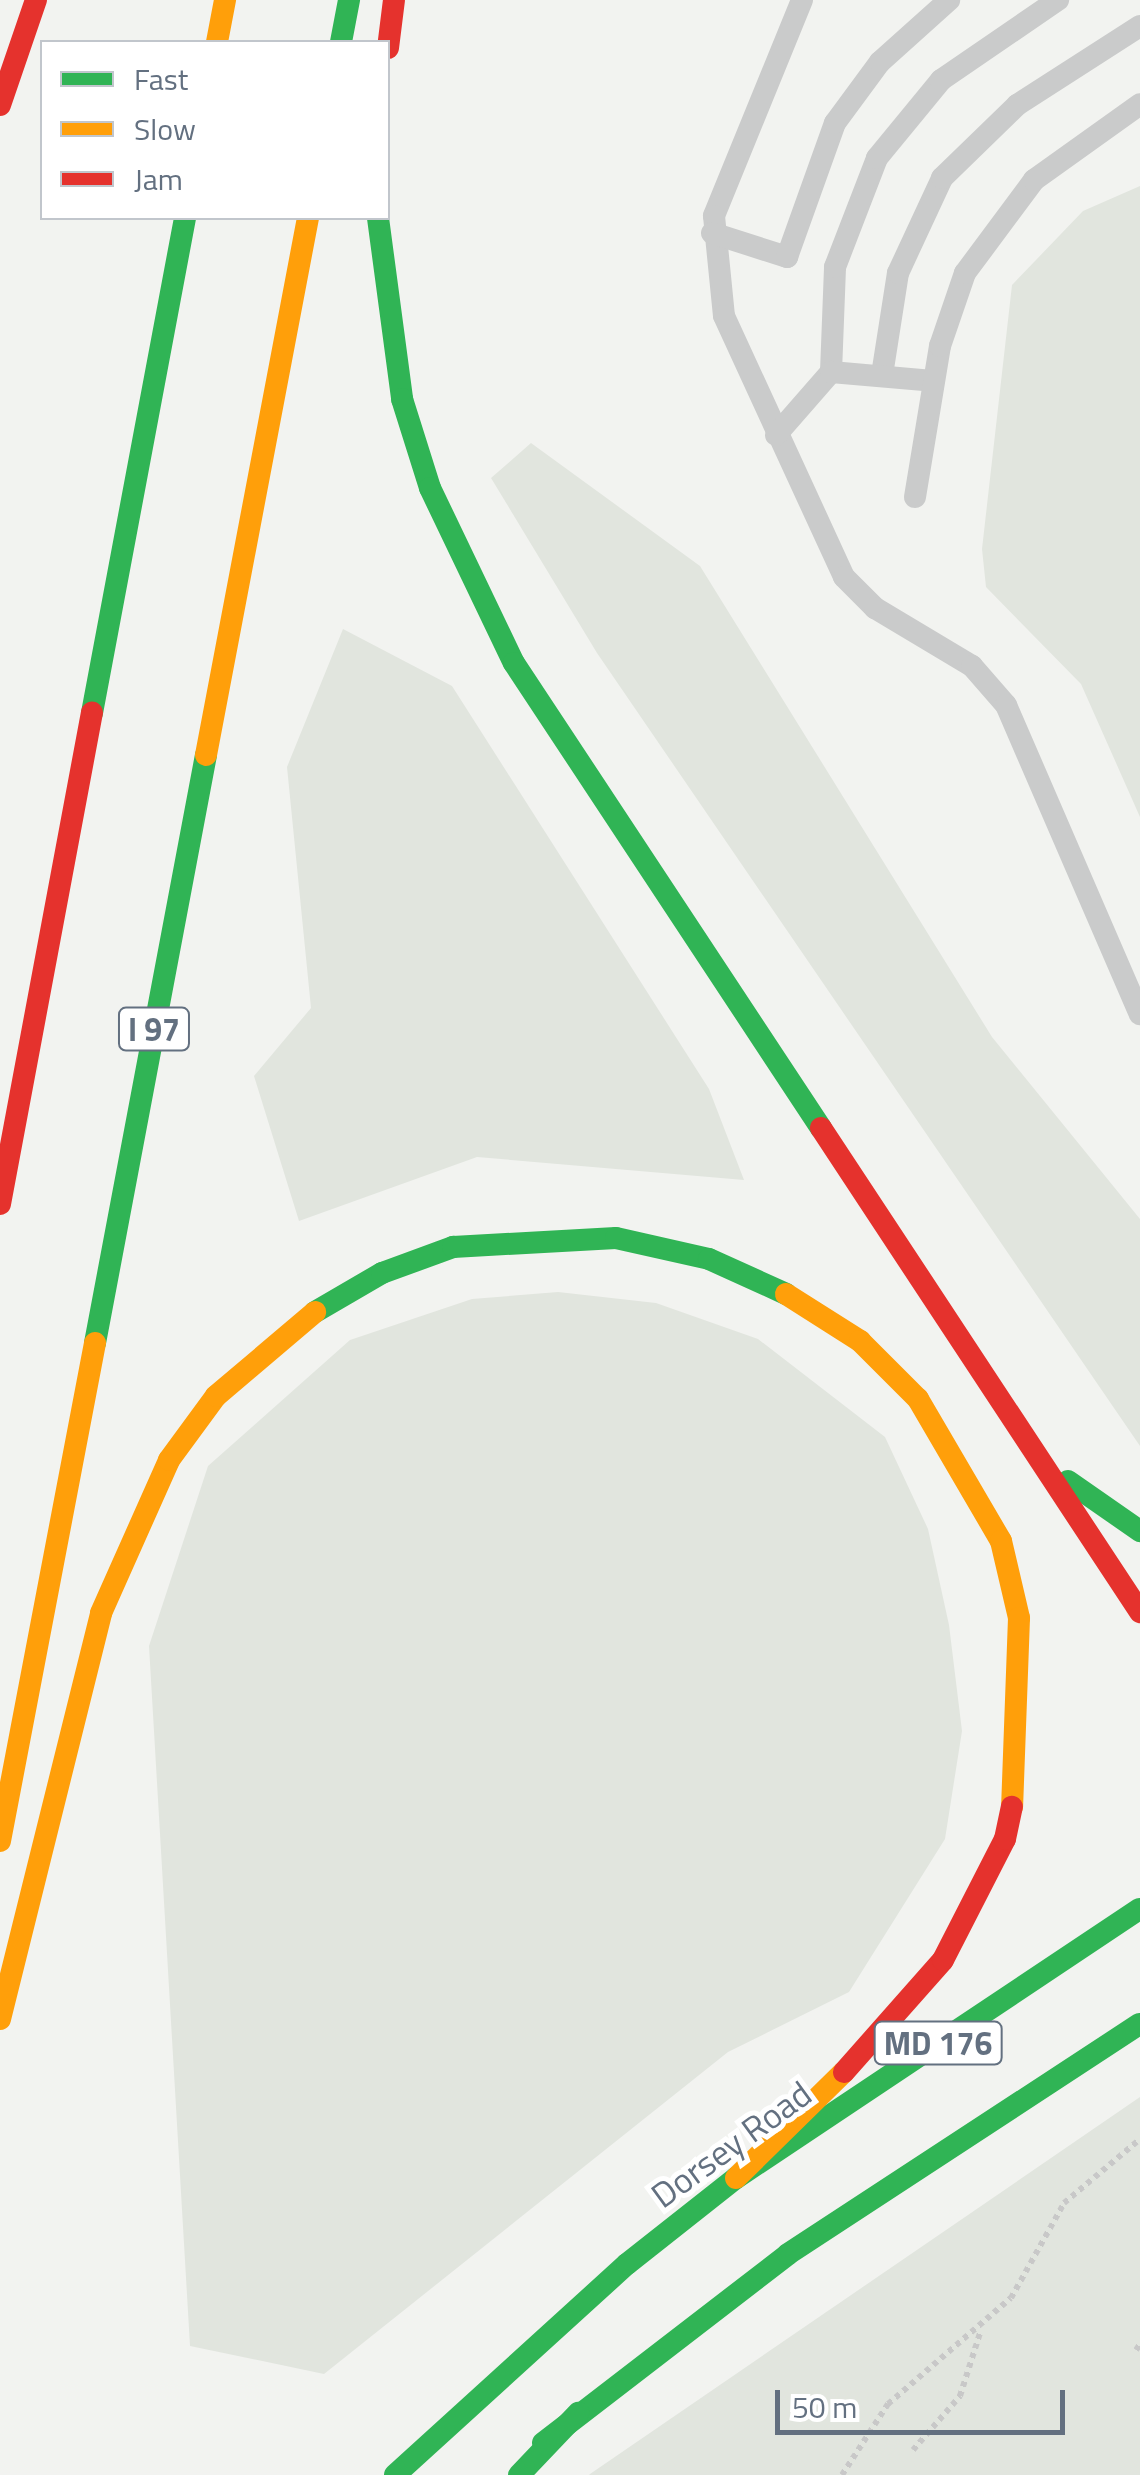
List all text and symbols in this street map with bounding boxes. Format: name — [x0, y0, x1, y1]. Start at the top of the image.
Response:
legend — [40, 40, 390, 220]
text: Fast — [134, 56, 188, 102]
text: Slow — [134, 106, 196, 152]
text: Jam — [134, 156, 183, 202]
road number: I 97 — [116, 1002, 192, 1056]
road number: MD 176 — [873, 2016, 1003, 2070]
street label: Dorsey Road — [643, 2072, 819, 2216]
scale bar — [780, 2370, 1070, 2432]
text: 50 m — [792, 2384, 857, 2430]

